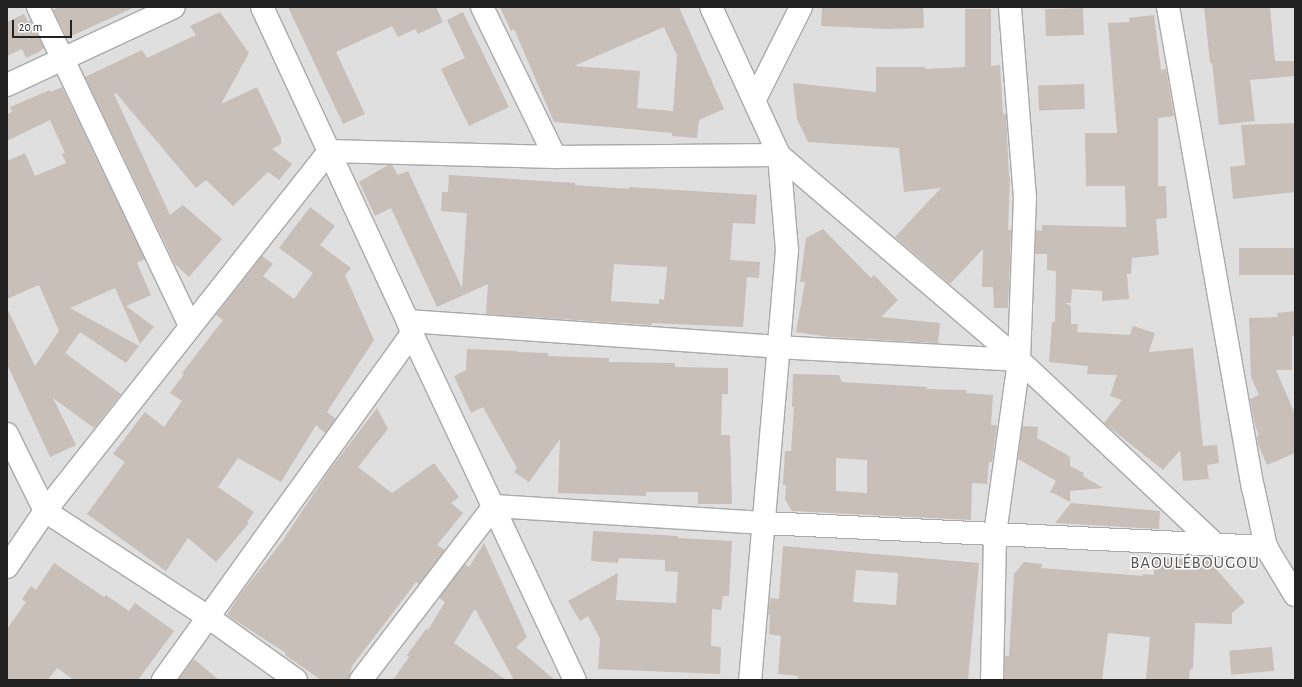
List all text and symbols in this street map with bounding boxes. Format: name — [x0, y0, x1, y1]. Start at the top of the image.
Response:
scale bar — [14, 12, 74, 38]
text: 20 m — [19, 21, 42, 33]
district label: BAOULÉBOUGOU — [1130, 553, 1260, 573]

